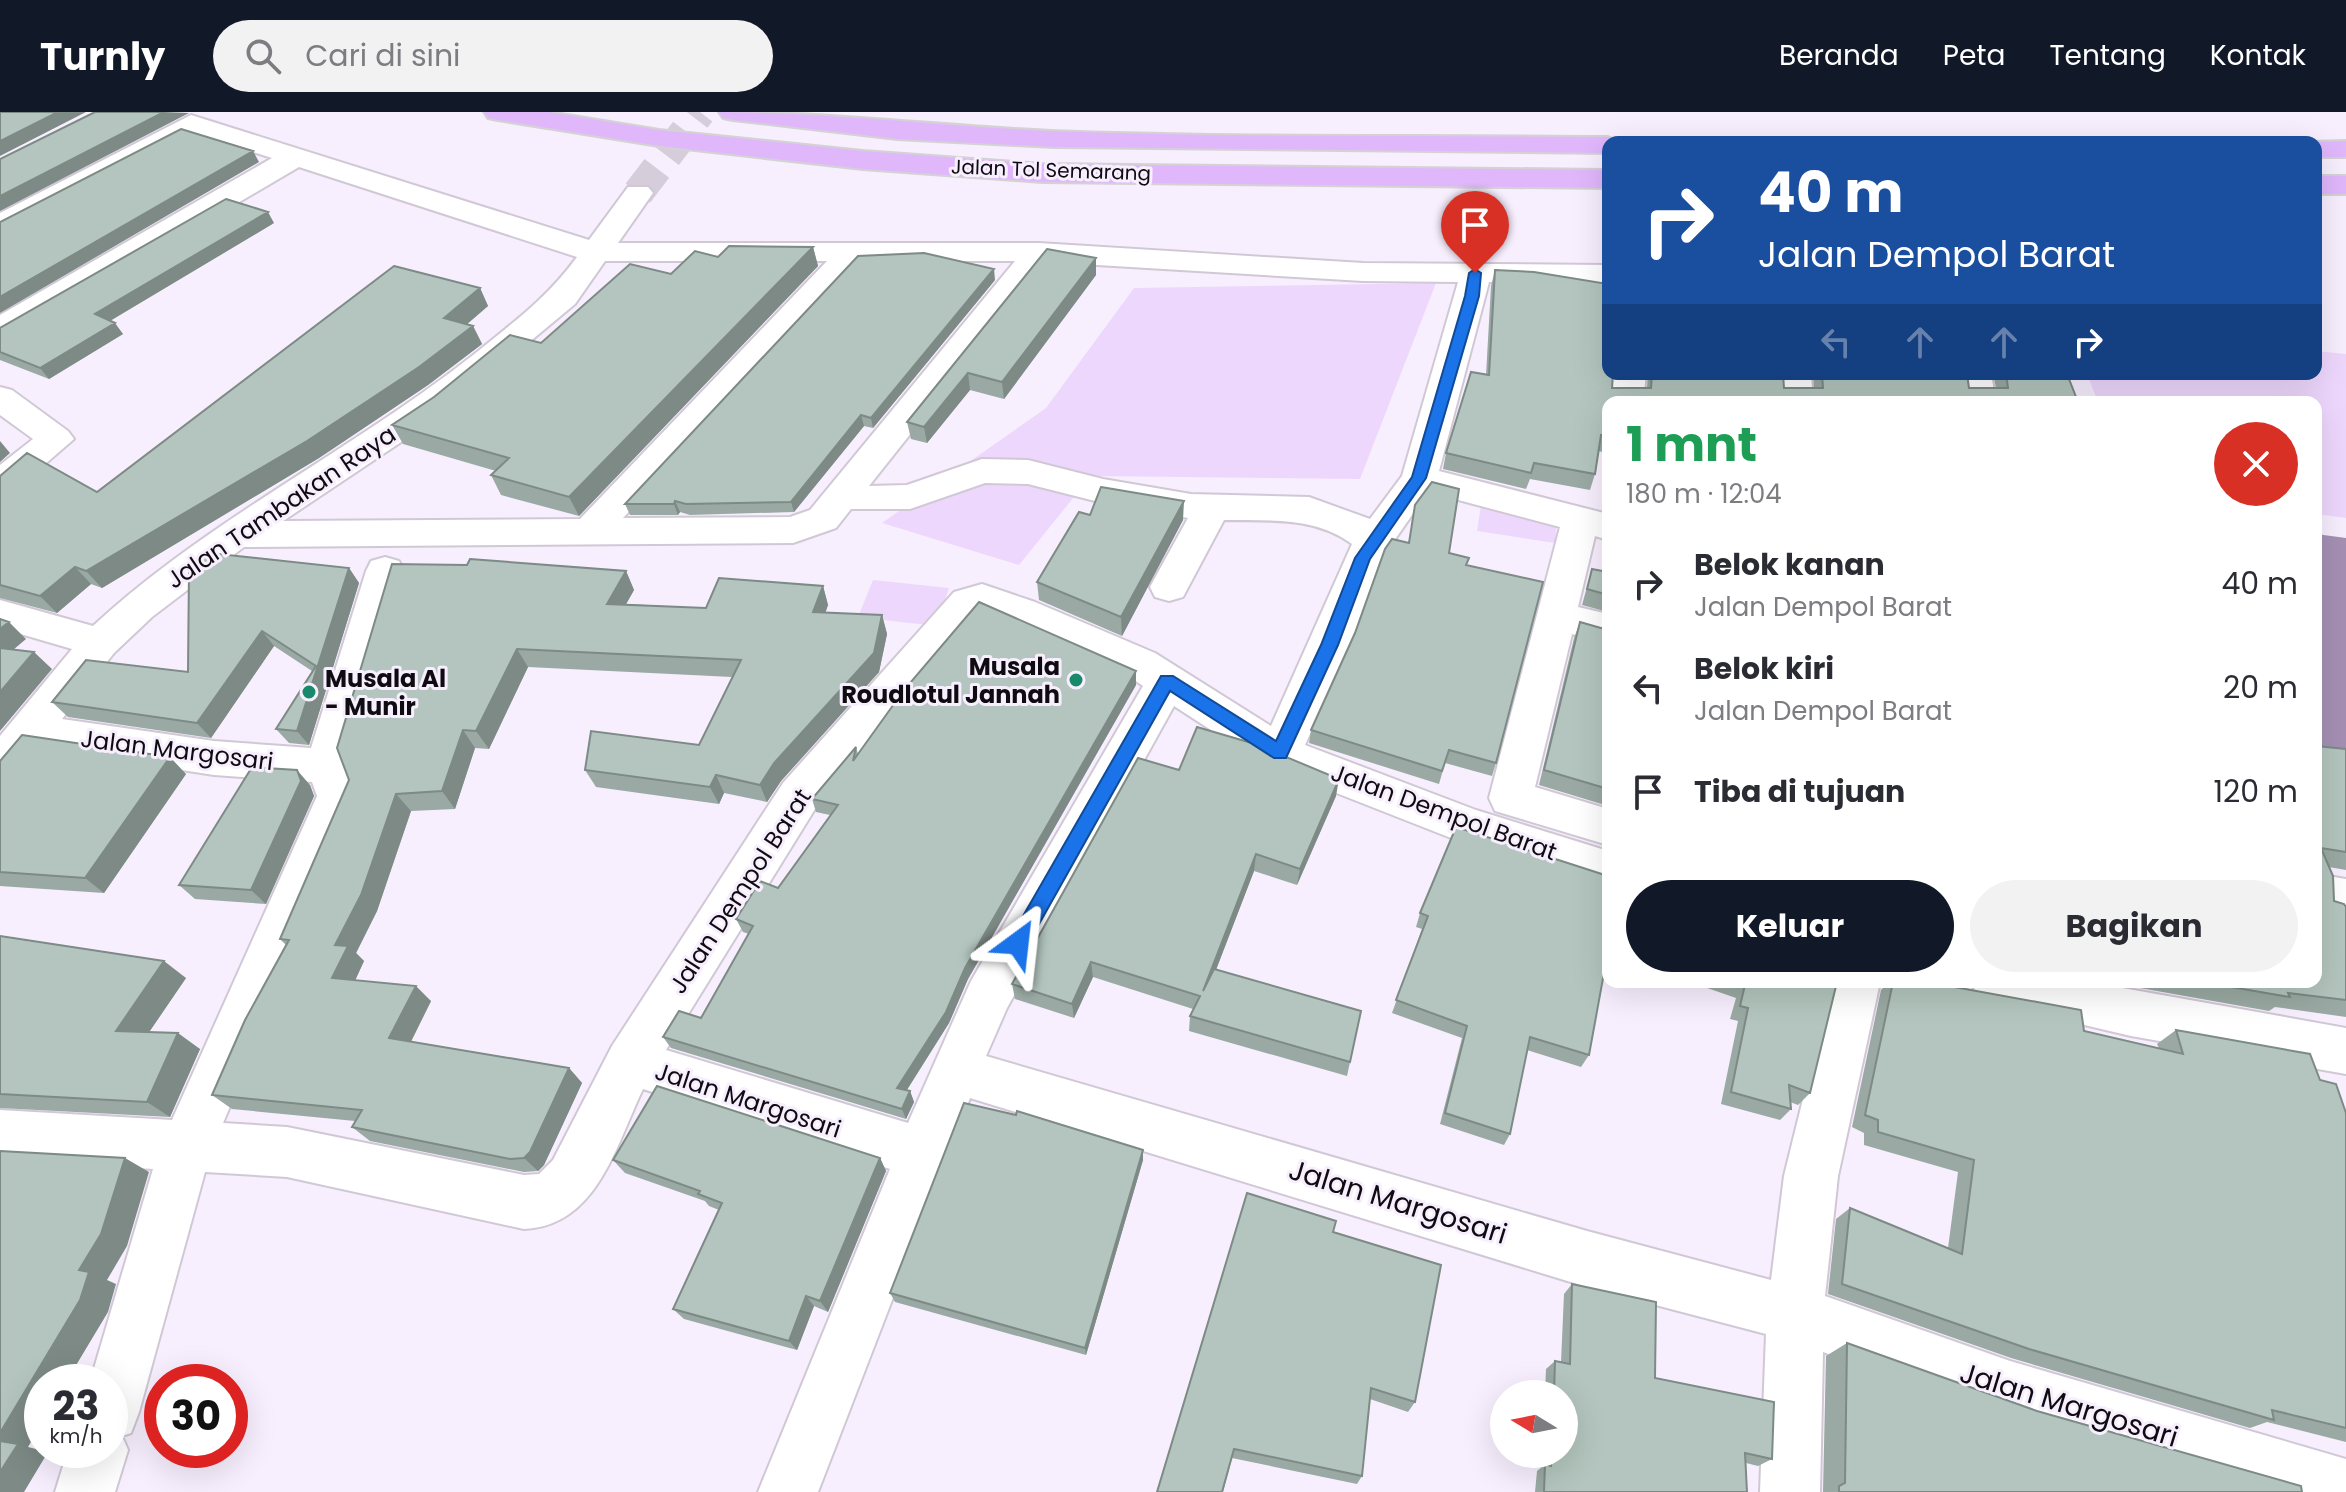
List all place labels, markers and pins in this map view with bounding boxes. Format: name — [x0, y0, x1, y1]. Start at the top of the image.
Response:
pin — [1441, 191, 1509, 273]
place label: Musala Roudlotul Jannah — [841, 650, 1060, 711]
place label: Musala Al - Munir — [325, 662, 446, 723]
marker: Musala Roudlotul Jannah — [1067, 671, 1085, 689]
marker: Musala Al - Munir — [300, 683, 318, 701]

